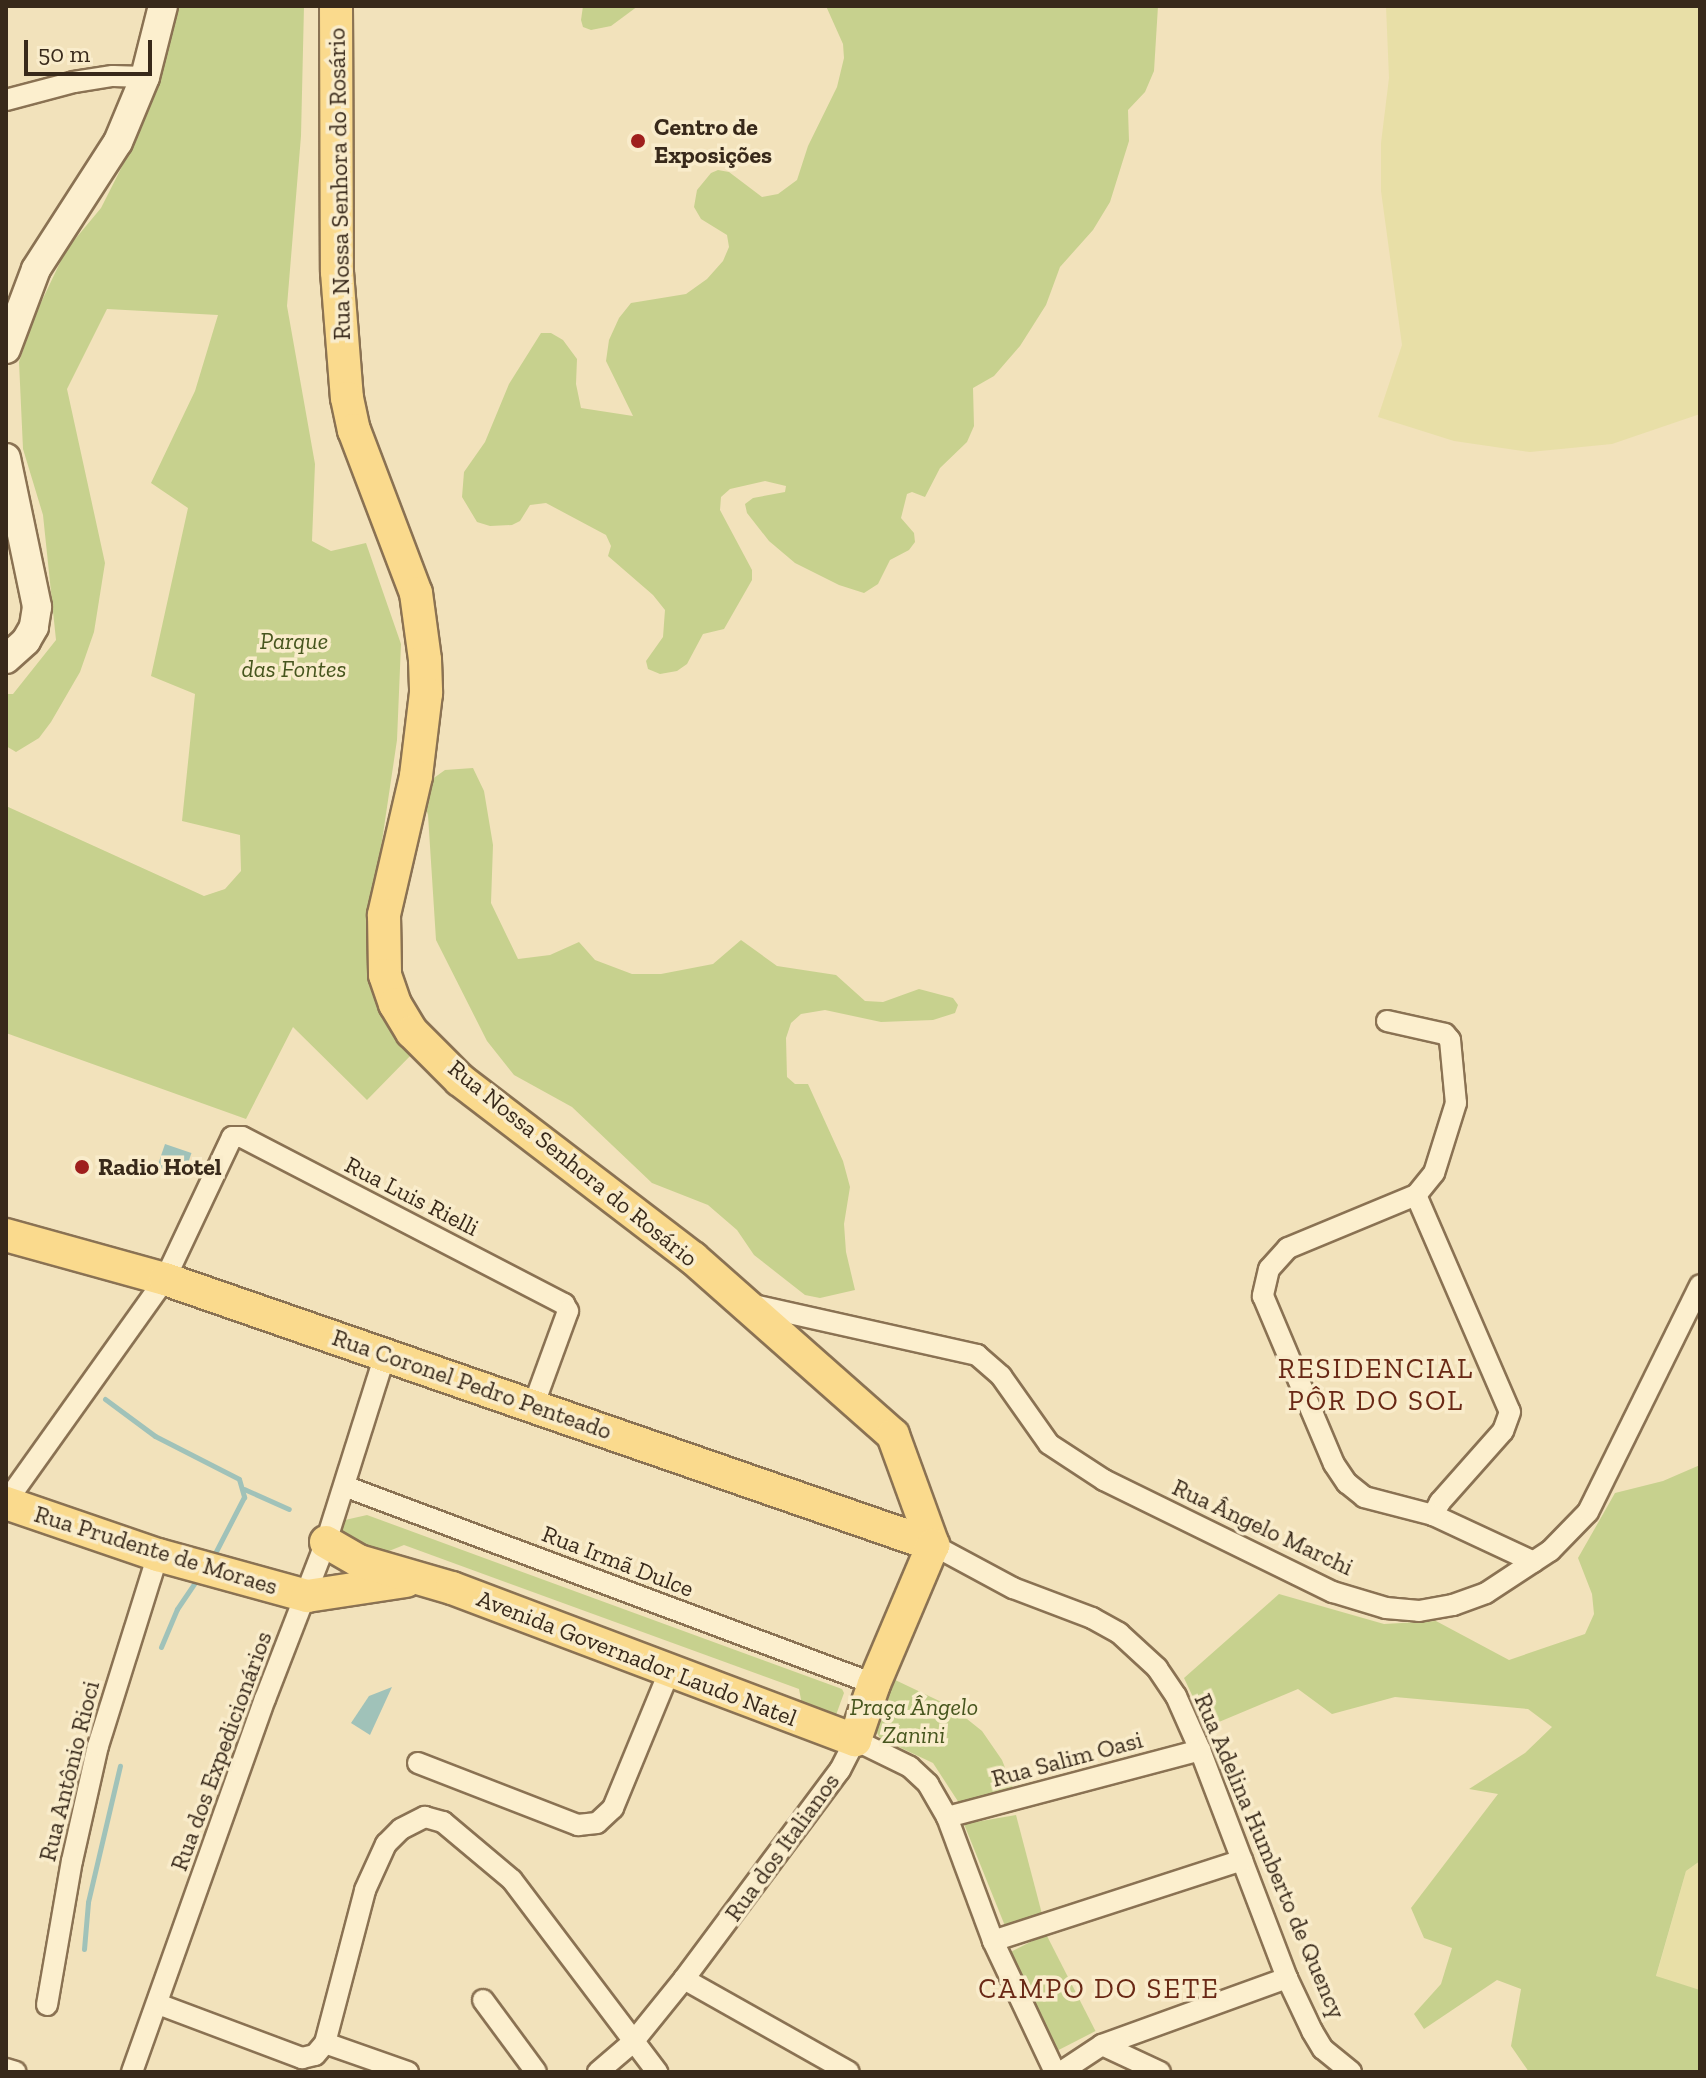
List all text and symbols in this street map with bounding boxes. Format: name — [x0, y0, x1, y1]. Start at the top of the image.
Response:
scale bar — [28, 24, 156, 74]
street label: Rua Nossa Senhora do Rosário — [322, 27, 356, 341]
text: 50 m — [38, 39, 90, 68]
place label: Centro de Exposições — [654, 113, 772, 169]
marker: Centro de Exposições — [629, 132, 647, 150]
park label: Parque das Fontes — [241, 627, 347, 683]
street label: Rua Nossa Senhora do Rosário — [442, 1053, 704, 1273]
street label: Rua Luis Rielli — [340, 1150, 484, 1242]
place label: Radio Hotel — [98, 1153, 222, 1181]
marker: Radio Hotel — [73, 1158, 91, 1176]
street label: Rua Coronel Pedro Penteado — [329, 1323, 615, 1445]
district label: RESIDENCIAL PÔR DO SOL — [1278, 1352, 1474, 1418]
street label: Rua Ângelo Marchi — [1168, 1472, 1358, 1582]
street label: Rua Prudente de Moraes — [31, 1499, 281, 1601]
street label: Rua Irmã Dulce — [538, 1519, 698, 1603]
street label: Avenida Governador Laudo Natel — [473, 1584, 801, 1732]
street label: Rua dos Expedicionários — [164, 1627, 278, 1875]
street label: Rua Antônio Rioci — [33, 1677, 105, 1865]
street label: Rua Adelina Humberto de Quency — [1188, 1689, 1352, 2023]
park label: Praça Ângelo Zanini — [849, 1693, 979, 1749]
street label: Rua Salim Oasi — [988, 1725, 1146, 1793]
street label: Rua dos Italianos — [719, 1767, 845, 1927]
district label: CAMPO DO SETE — [978, 1972, 1220, 2006]

